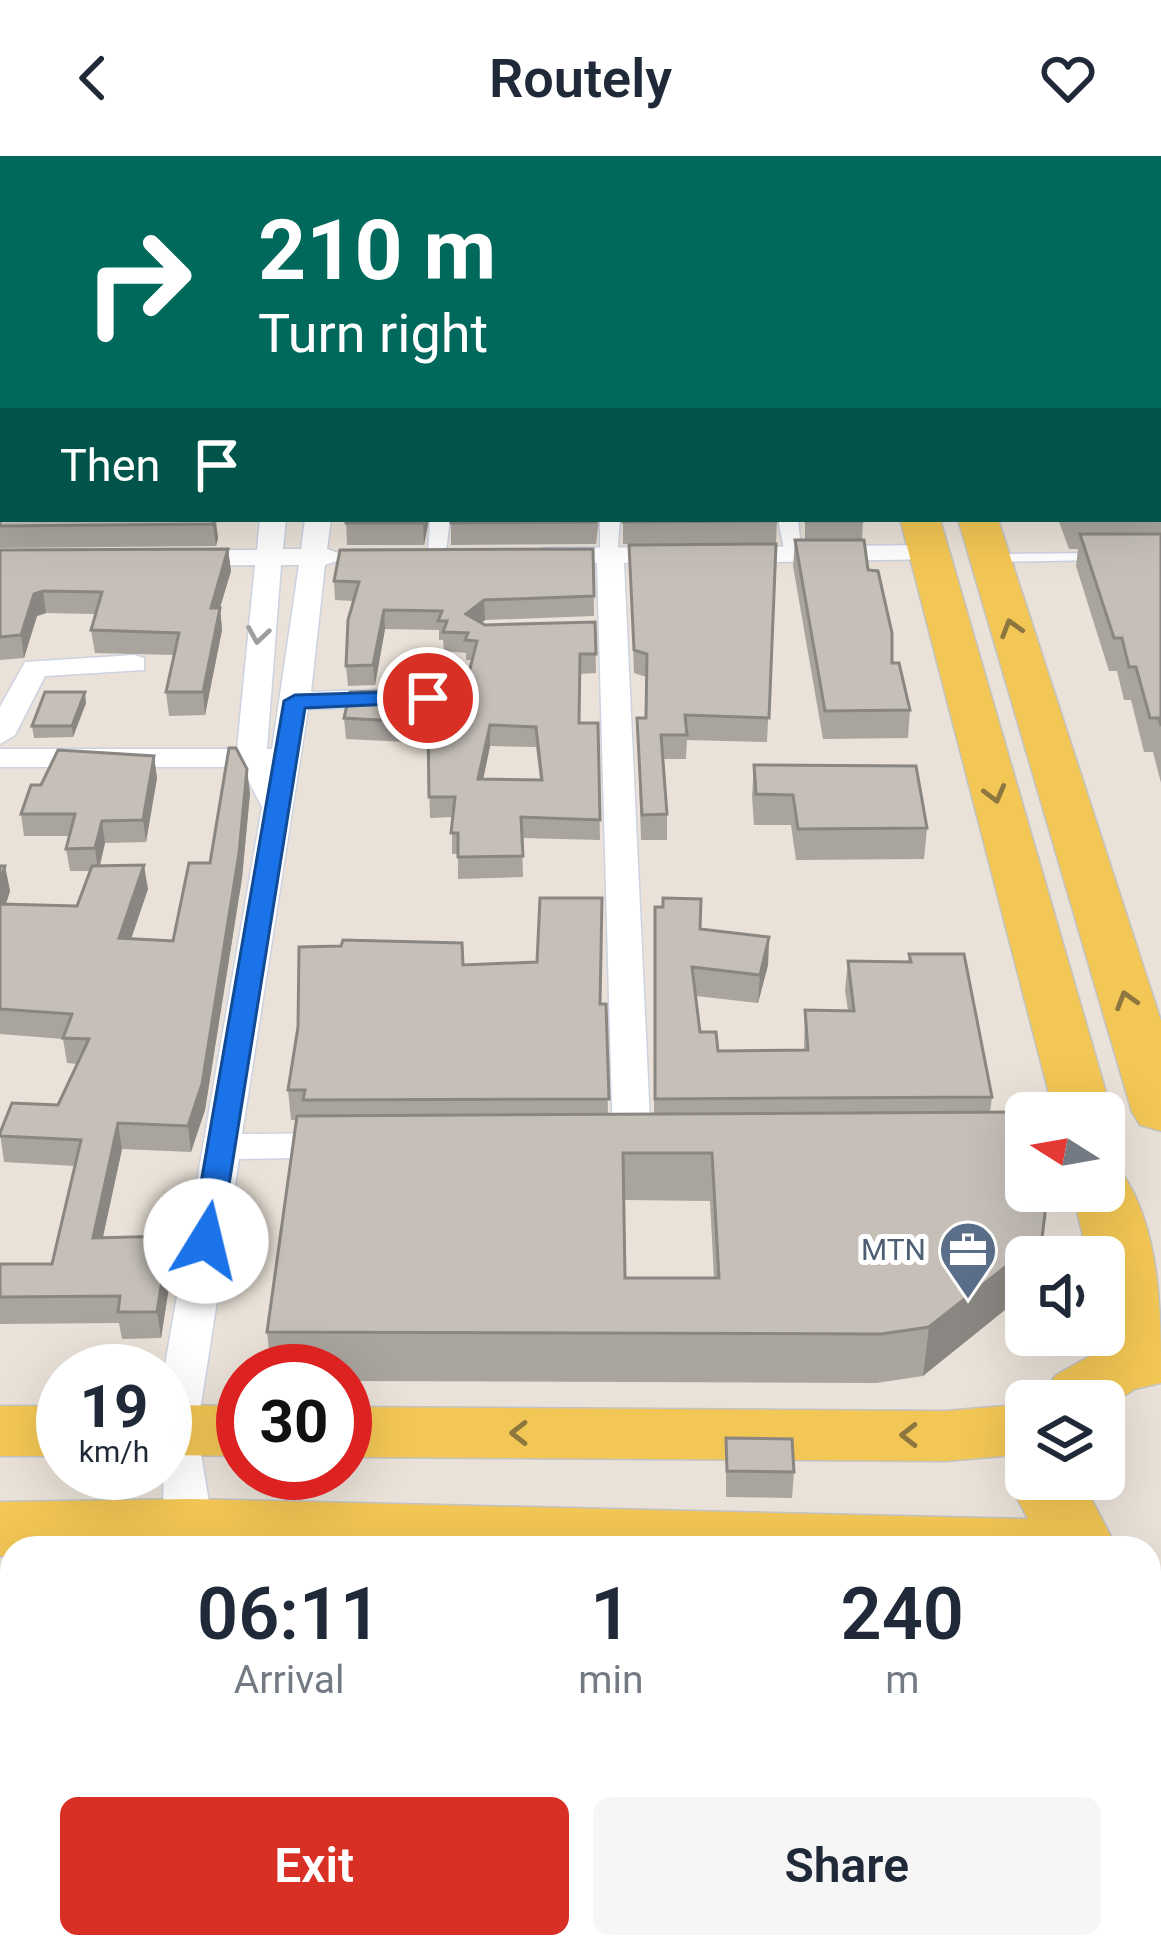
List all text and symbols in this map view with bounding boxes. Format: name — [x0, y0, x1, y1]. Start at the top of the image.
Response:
icon: back — [60, 45, 126, 111]
icon: heart — [1035, 45, 1101, 111]
text: Routely — [489, 47, 672, 110]
text: 210 m — [258, 201, 496, 300]
icon: right — [60, 204, 216, 360]
text: Turn right — [258, 302, 488, 365]
icon: arrive — [184, 432, 250, 498]
text: Then — [60, 439, 160, 492]
one-way arrow — [1000, 618, 1025, 639]
one-way arrow — [247, 625, 272, 645]
pin — [377, 647, 479, 749]
icon: arrive — [395, 665, 461, 731]
one-way arrow — [981, 783, 1006, 804]
one-way arrow — [1116, 990, 1141, 1011]
north arrow — [1005, 1092, 1125, 1212]
map controls — [1005, 1092, 1125, 1500]
position arrow — [143, 1178, 269, 1304]
office icon: MTN — [937, 1219, 999, 1301]
place label: MTN — [861, 1232, 926, 1267]
button: sound — [1005, 1236, 1125, 1356]
speed limit sign: 30 — [216, 1344, 372, 1500]
text: 19 — [80, 1371, 148, 1442]
button: layers — [1005, 1380, 1125, 1500]
one-way arrow — [509, 1420, 527, 1446]
one-way arrow — [899, 1423, 918, 1449]
text: km/h — [79, 1434, 149, 1469]
text: 06:11 — [197, 1572, 381, 1657]
text: 1 — [590, 1572, 631, 1657]
text: 240 — [841, 1572, 964, 1657]
text: Arrival — [234, 1657, 344, 1703]
text: min — [578, 1657, 643, 1703]
text: m — [885, 1657, 919, 1703]
button: Exit — [60, 1797, 569, 1935]
button: Share — [593, 1797, 1101, 1935]

